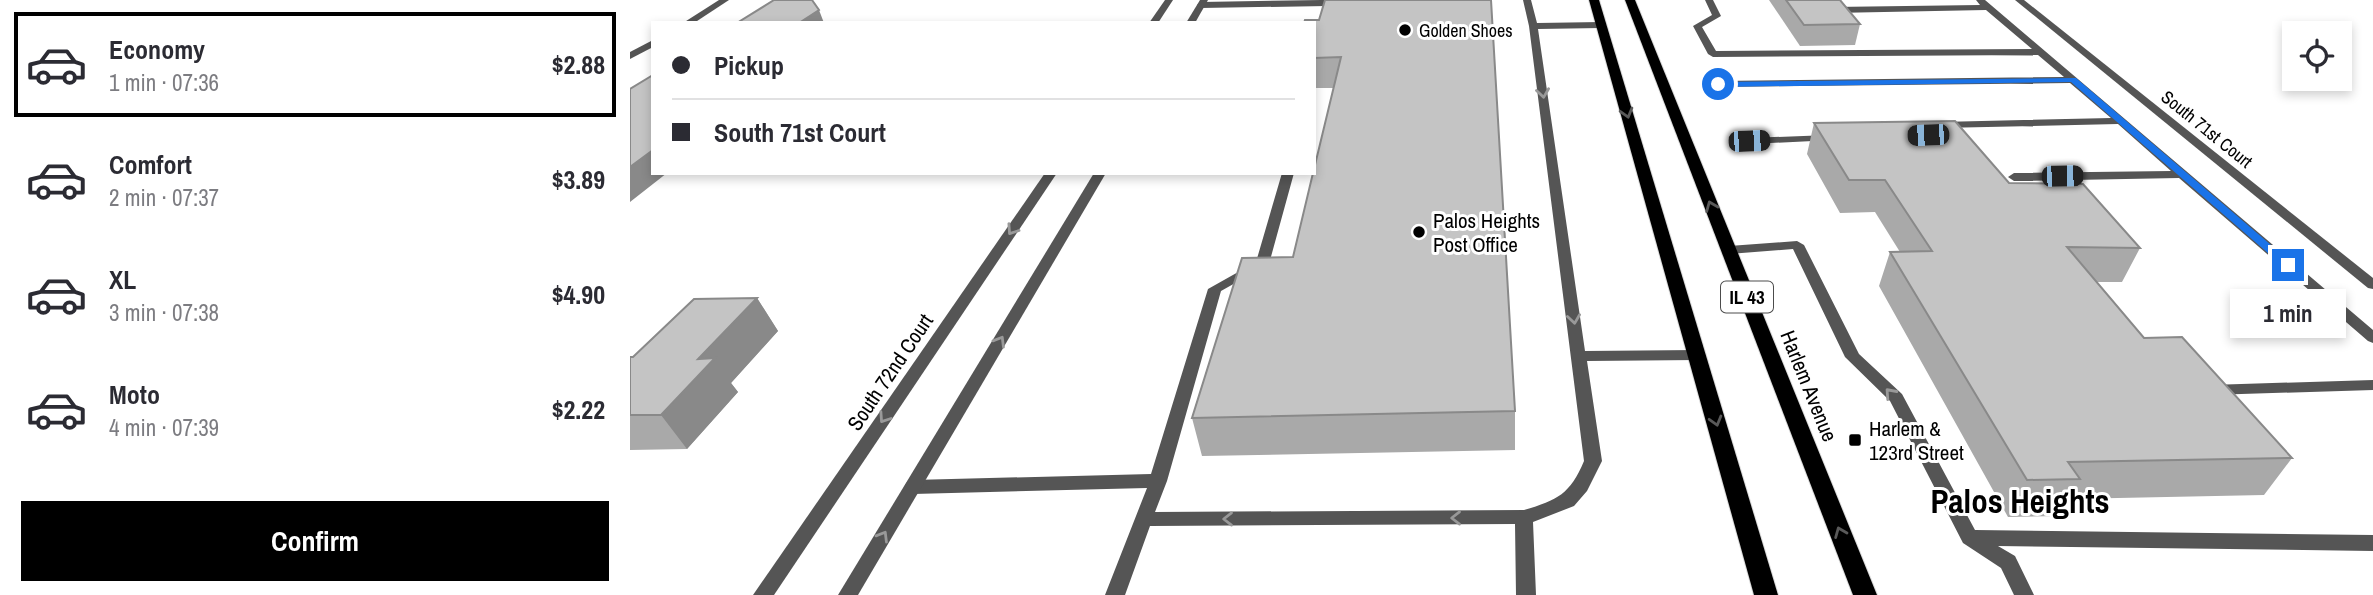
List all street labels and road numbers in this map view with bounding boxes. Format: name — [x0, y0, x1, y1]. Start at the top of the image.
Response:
street label: South 71st Court — [2156, 84, 2258, 174]
road number: IL 43 — [1721, 282, 1773, 312]
street label: South 72nd Court — [840, 308, 940, 436]
street label: Harlem Avenue — [1774, 326, 1844, 446]

